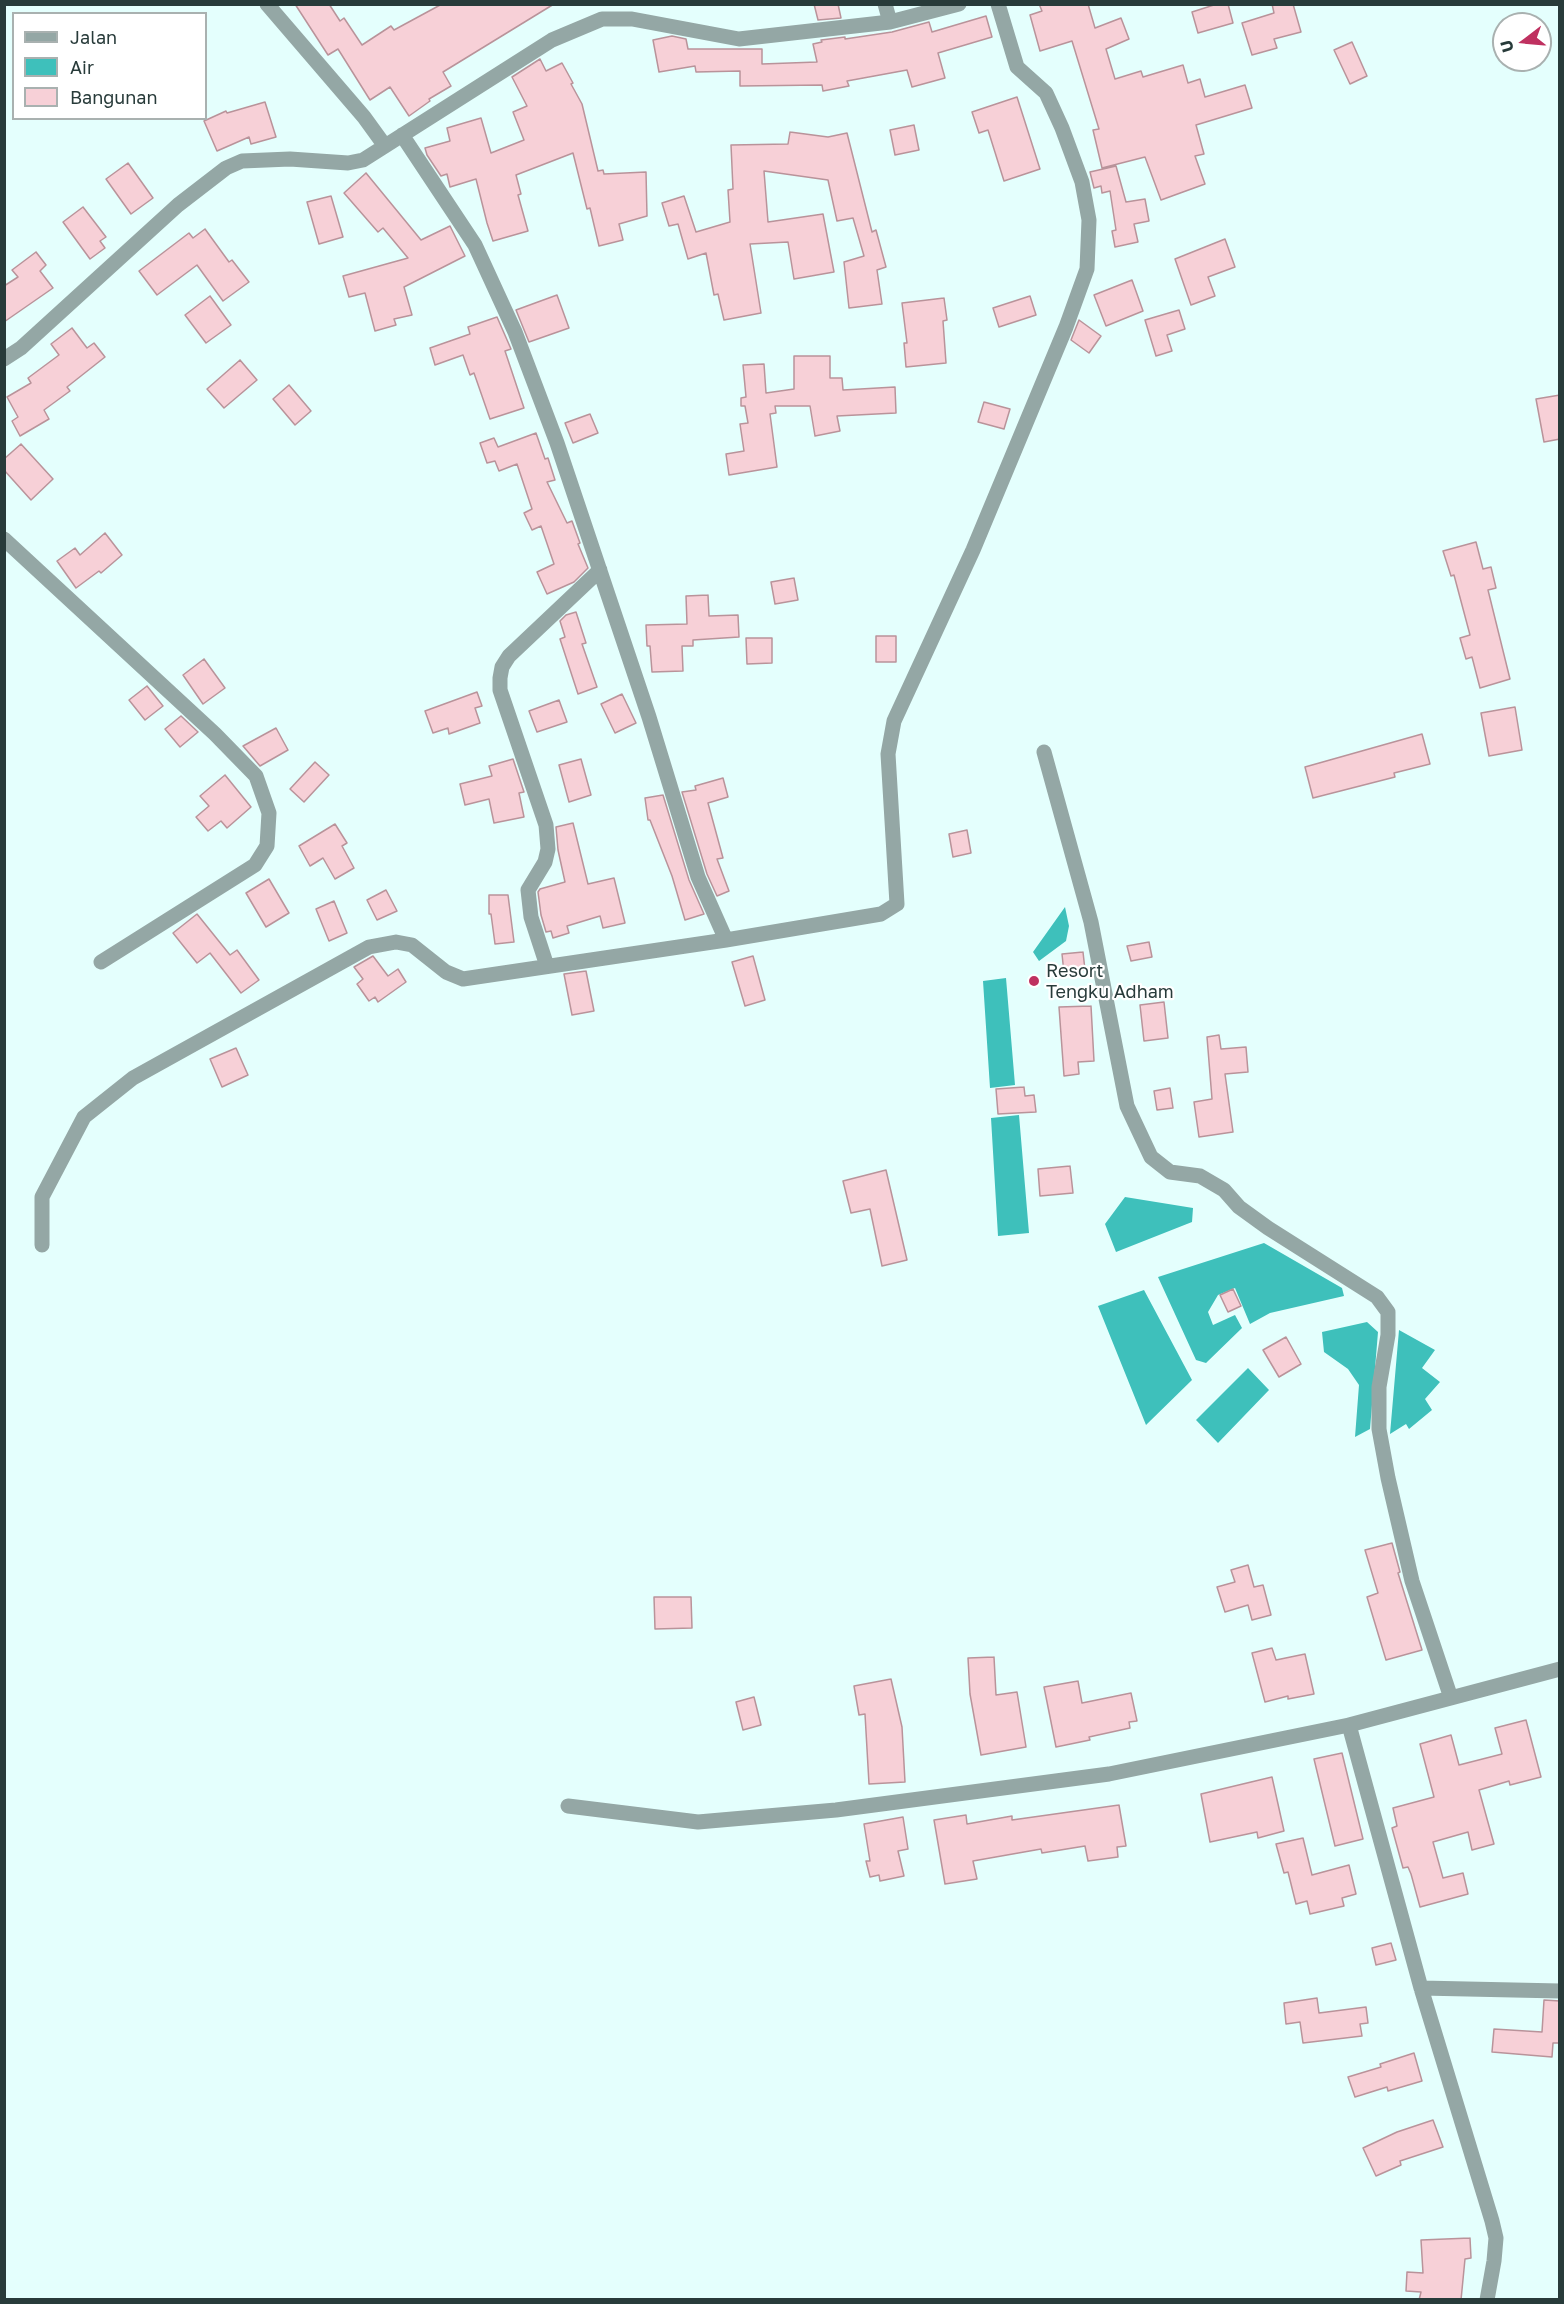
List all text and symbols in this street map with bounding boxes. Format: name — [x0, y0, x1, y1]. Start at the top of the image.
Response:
legend — [12, 12, 207, 120]
north arrow — [1492, 12, 1552, 72]
text: Jalan — [70, 26, 117, 48]
text: U — [1495, 38, 1518, 55]
text: Air — [70, 56, 94, 78]
text: Bangunan — [70, 86, 158, 108]
place label: Resort Tengku Adham — [1046, 960, 1174, 1002]
marker: Resort Tengku Adham — [1027, 974, 1041, 988]

